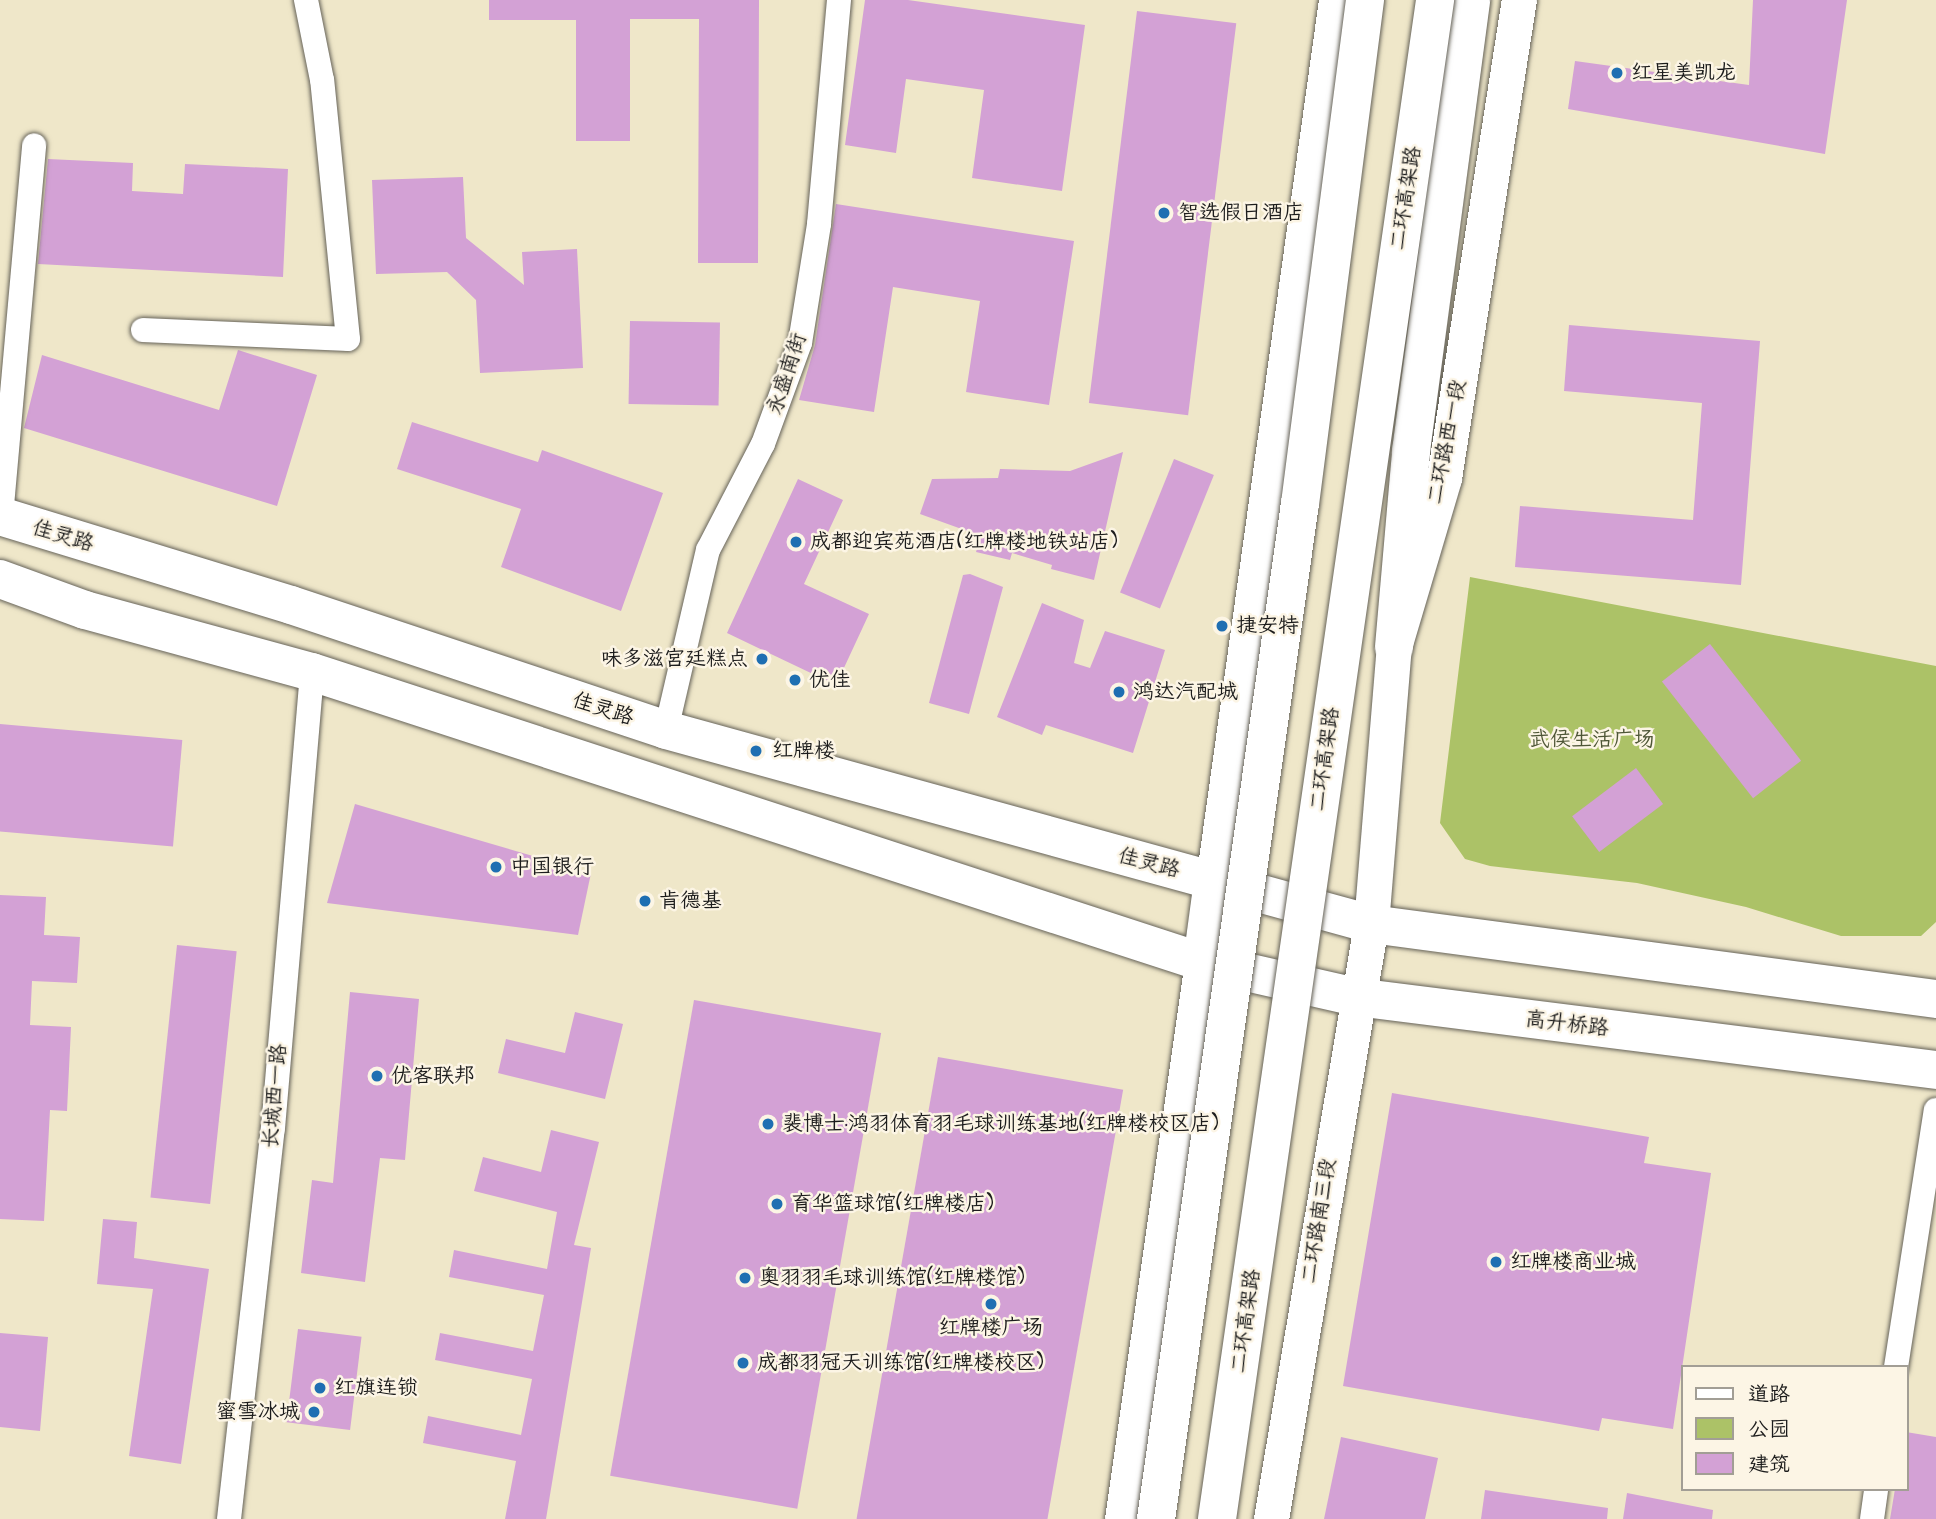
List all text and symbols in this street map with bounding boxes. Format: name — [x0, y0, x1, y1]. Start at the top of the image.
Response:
place label: 红星美凯龙 — [1631, 60, 1736, 86]
marker: 红星美凯龙 — [1609, 65, 1625, 81]
street label: 二环高架路 — [1385, 144, 1427, 252]
place label: 智选假日酒店 — [1178, 200, 1304, 226]
marker: 智选假日酒店 — [1156, 205, 1172, 221]
street label: 永盛南街 — [762, 330, 812, 418]
street label: 二环路西一段 — [1423, 378, 1471, 506]
street label: 佳灵路 — [29, 515, 97, 557]
place label: 成都迎宾苑酒店(红牌楼地铁站店) — [810, 529, 1118, 555]
marker: 成都迎宾苑酒店(红牌楼地铁站店) — [788, 534, 804, 550]
place label: 捷安特 — [1236, 613, 1299, 639]
marker: 捷安特 — [1214, 618, 1230, 634]
place label: 味多滋宫廷糕点 — [601, 646, 748, 672]
marker: 味多滋宫廷糕点 — [754, 651, 770, 667]
place label: 优佳 — [809, 667, 851, 693]
marker: 优佳 — [787, 672, 803, 688]
place label: 鸿达汽配城 — [1133, 679, 1238, 705]
marker: 鸿达汽配城 — [1111, 684, 1127, 700]
street label: 佳灵路 — [569, 687, 637, 731]
street label: 二环高架路 — [1305, 705, 1345, 813]
park label: 武侯生活广场 — [1529, 727, 1655, 753]
place label: 红牌楼 — [772, 738, 835, 764]
marker: 红牌楼 — [746, 741, 766, 761]
street label: 佳灵路 — [1115, 843, 1183, 883]
place label: 中国银行 — [510, 854, 594, 880]
marker: 中国银行 — [488, 859, 504, 875]
place label: 肯德基 — [659, 888, 722, 914]
marker: 肯德基 — [637, 893, 653, 909]
street label: 高升桥路 — [1524, 1006, 1610, 1042]
street label: 长城西一路 — [258, 1043, 292, 1149]
place label: 优客联邦 — [391, 1063, 475, 1089]
marker: 优客联邦 — [369, 1068, 385, 1084]
place label: 裴博士·鸿羽体育羽毛球训练基地(红牌楼校区店) — [782, 1111, 1219, 1137]
marker: 裴博士·鸿羽体育羽毛球训练基地(红牌楼校区店) — [760, 1116, 776, 1132]
street label: 二环路南三段 — [1297, 1157, 1341, 1285]
place label: 育华篮球馆(红牌楼店) — [791, 1191, 994, 1217]
marker: 育华篮球馆(红牌楼店) — [769, 1196, 785, 1212]
place label: 红牌楼商业城 — [1510, 1249, 1636, 1275]
marker: 红牌楼商业城 — [1488, 1254, 1504, 1270]
place label: 奥羽羽毛球训练馆(红牌楼馆) — [759, 1265, 1025, 1291]
street label: 二环高架路 — [1226, 1267, 1266, 1375]
marker: 奥羽羽毛球训练馆(红牌楼馆) — [737, 1270, 753, 1286]
marker: 红牌楼广场 — [983, 1296, 999, 1312]
place label: 红牌楼广场 — [939, 1315, 1043, 1341]
place label: 成都羽冠天训练馆(红牌楼校区) — [757, 1350, 1044, 1376]
marker: 成都羽冠天训练馆(红牌楼校区) — [735, 1355, 751, 1371]
legend — [1680, 1365, 1908, 1491]
place label: 红旗连锁 — [334, 1375, 418, 1401]
marker: 红旗连锁 — [312, 1380, 328, 1396]
text: 道路 — [1748, 1380, 1790, 1409]
place label: 蜜雪冰城 — [216, 1399, 300, 1425]
marker: 蜜雪冰城 — [306, 1404, 322, 1420]
text: 公园 — [1748, 1415, 1790, 1444]
text: 建筑 — [1748, 1450, 1790, 1479]

